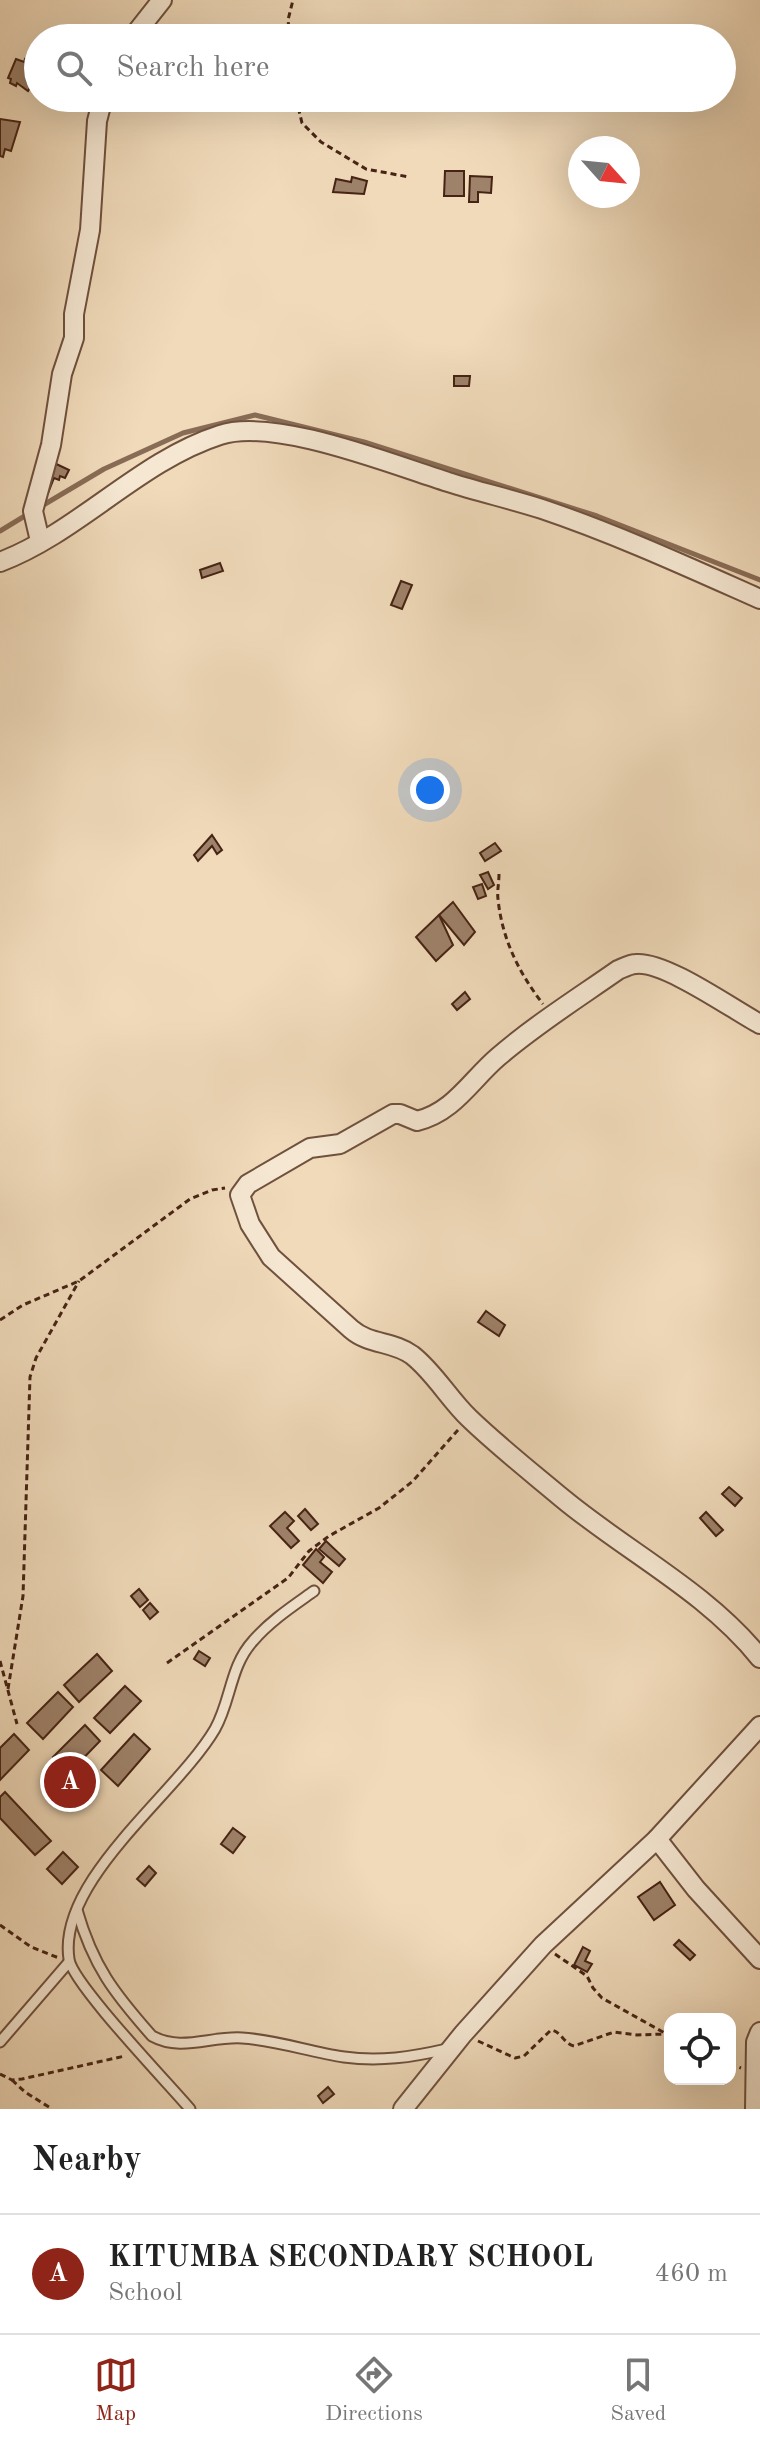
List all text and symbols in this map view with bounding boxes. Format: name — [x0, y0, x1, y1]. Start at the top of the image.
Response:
search box — [24, 24, 736, 112]
icon: search — [52, 46, 96, 90]
text: Search here — [116, 53, 270, 83]
north arrow — [568, 136, 640, 208]
your location — [410, 770, 450, 810]
pin: A — [44, 1752, 96, 1812]
map controls — [664, 2013, 736, 2085]
button: locate — [664, 2013, 736, 2085]
text: Nearby — [32, 2144, 142, 2178]
text: KITUMBA SECONDARY SCHOOL — [108, 2243, 593, 2273]
text: A — [48, 2261, 68, 2287]
text: 460 m — [655, 2261, 728, 2287]
text: School — [108, 2280, 182, 2306]
tab: Map — [94, 2353, 138, 2428]
tab: Directions — [325, 2353, 423, 2428]
tab: Saved — [610, 2353, 666, 2428]

